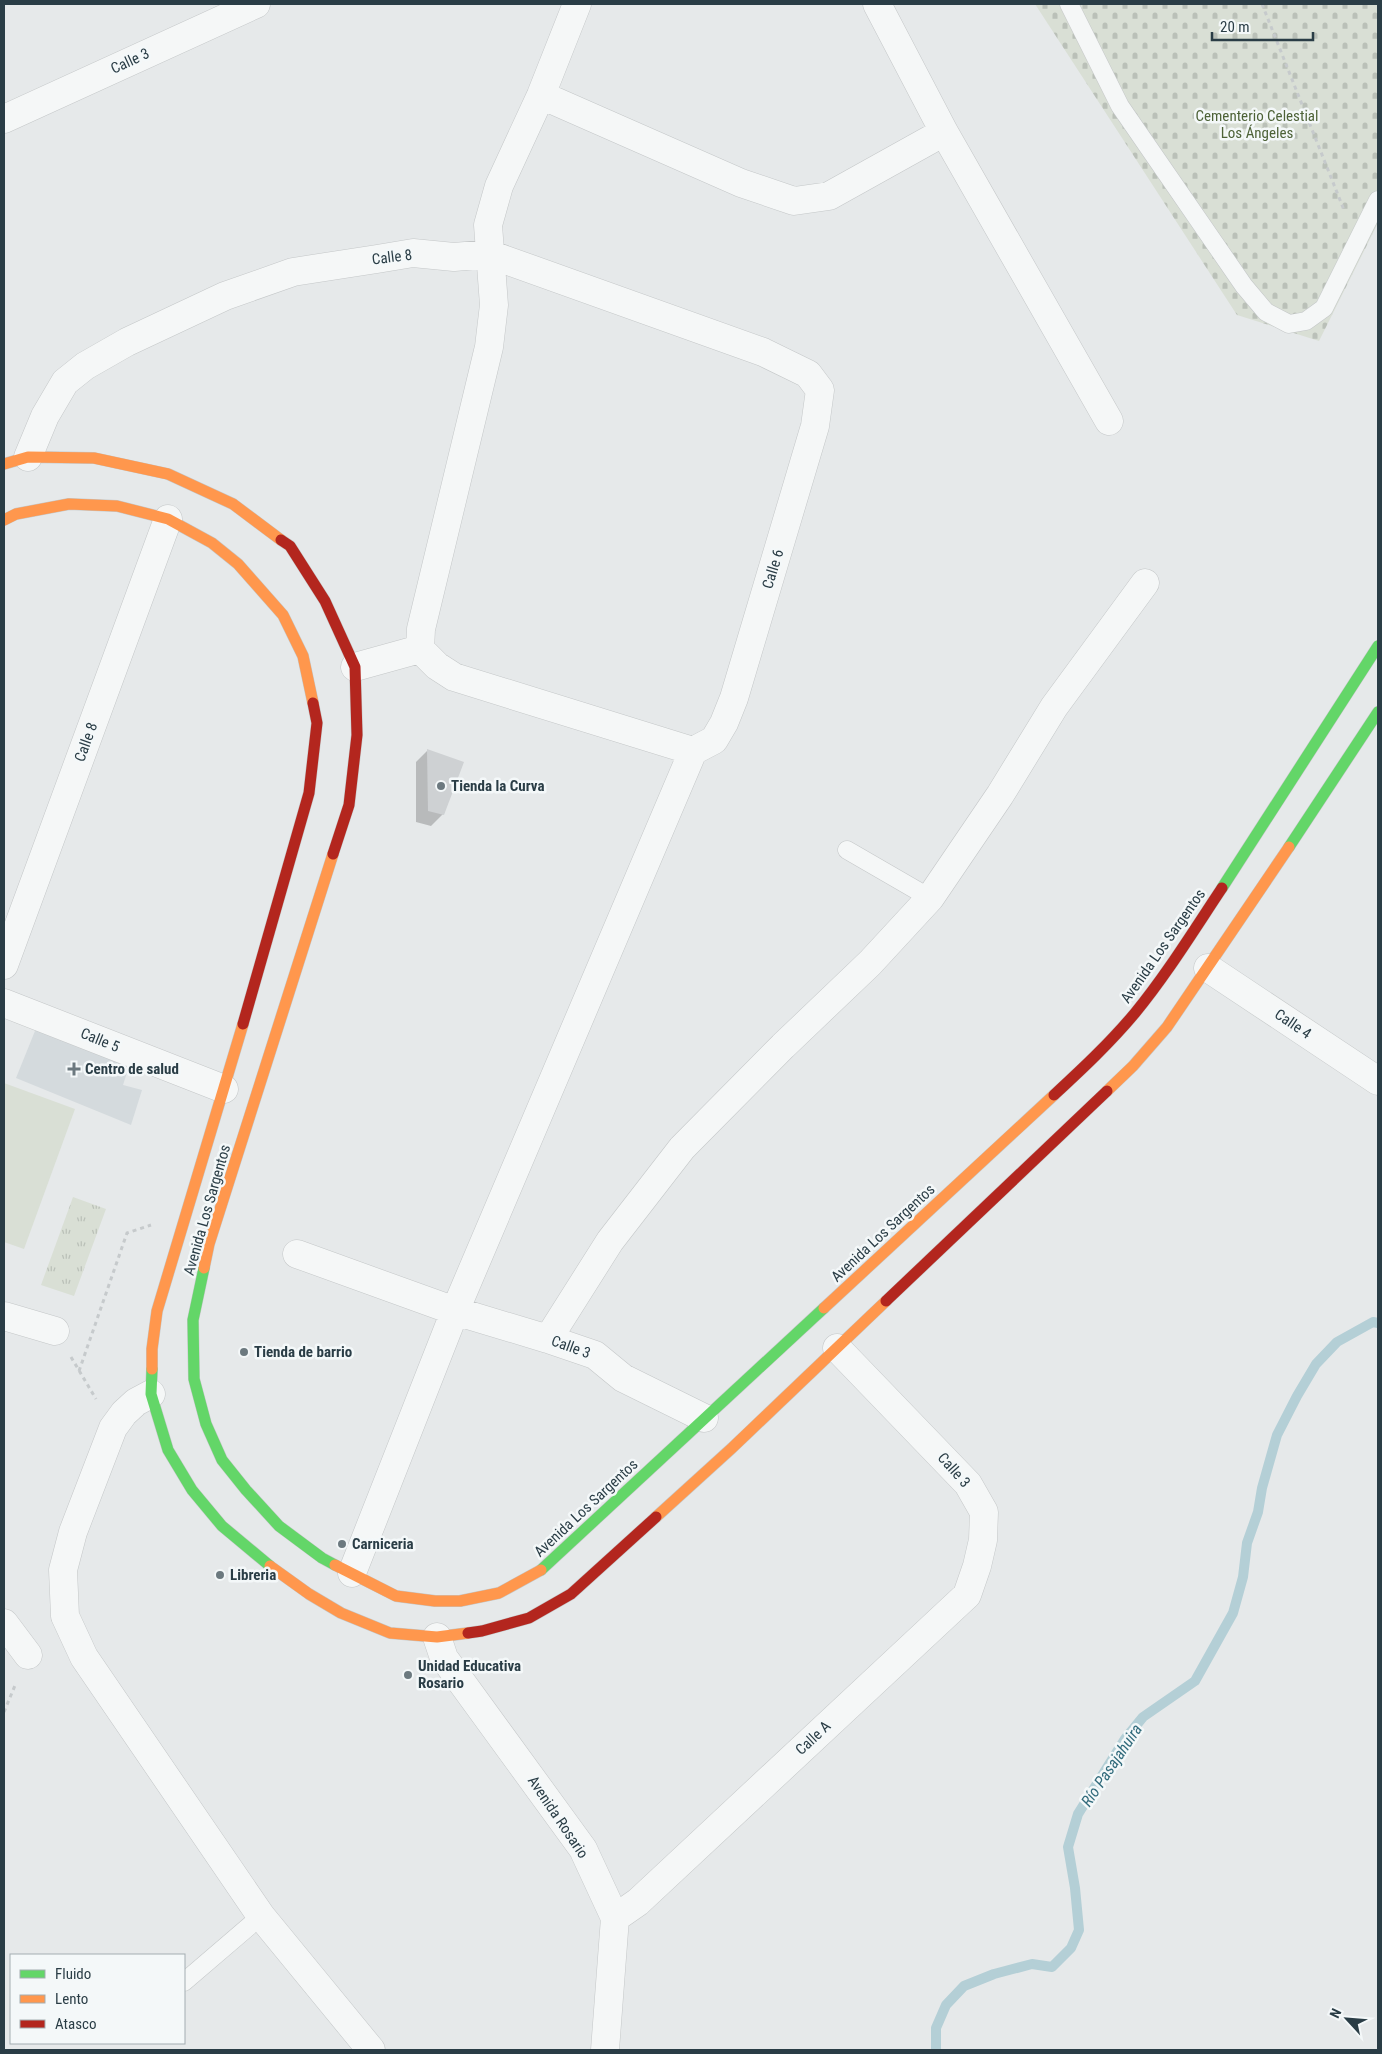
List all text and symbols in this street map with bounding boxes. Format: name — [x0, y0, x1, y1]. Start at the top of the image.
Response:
scale bar — [1212, 10, 1313, 42]
text: 20 m — [1220, 18, 1250, 36]
street label: Calle 3 — [108, 44, 152, 78]
park label: Cementerio Celestial Los Ángeles — [1196, 107, 1318, 142]
street label: Calle 8 — [371, 246, 413, 268]
street label: Calle 6 — [758, 547, 788, 591]
street label: Calle 8 — [71, 720, 101, 764]
place label: Tienda la Curva — [451, 777, 544, 795]
marker: Tienda la Curva — [435, 780, 447, 792]
street label: Avenida Los Sargentos — [1117, 885, 1209, 1007]
street label: Calle 4 — [1271, 1005, 1315, 1043]
street label: Calle 5 — [78, 1024, 122, 1056]
place label: Centro de salud — [85, 1060, 179, 1078]
marker: Centro de salud — [67, 1062, 81, 1076]
street label: Avenida Los Sargentos — [180, 1142, 234, 1277]
street label: Avenida Los Sargentos — [827, 1180, 939, 1286]
street label: Calle 3 — [549, 1332, 593, 1362]
place label: Tienda de barrio — [254, 1343, 352, 1361]
marker: Tienda de barrio — [238, 1346, 250, 1358]
street label: Calle 3 — [934, 1449, 974, 1491]
street label: Avenida Los Sargentos — [530, 1455, 642, 1561]
place label: Carniceria — [352, 1535, 414, 1553]
marker: Carniceria — [336, 1538, 348, 1550]
place label: Libreria — [230, 1566, 276, 1584]
marker: Libreria — [214, 1569, 226, 1581]
place label: Unidad Educativa Rosario — [418, 1657, 521, 1692]
marker: Unidad Educativa Rosario — [402, 1669, 414, 1681]
street label: Calle A — [792, 1717, 835, 1759]
water label: Río Pasajahuira — [1077, 1721, 1146, 1810]
street label: Avenida Rosario — [524, 1772, 592, 1862]
legend — [10, 1954, 185, 2044]
text: Fluido — [55, 1965, 91, 1983]
text: Lento — [55, 1990, 88, 2008]
north arrow — [1322, 1994, 1372, 2044]
text: N — [1326, 2006, 1344, 2021]
text: Atasco — [55, 2015, 96, 2033]

